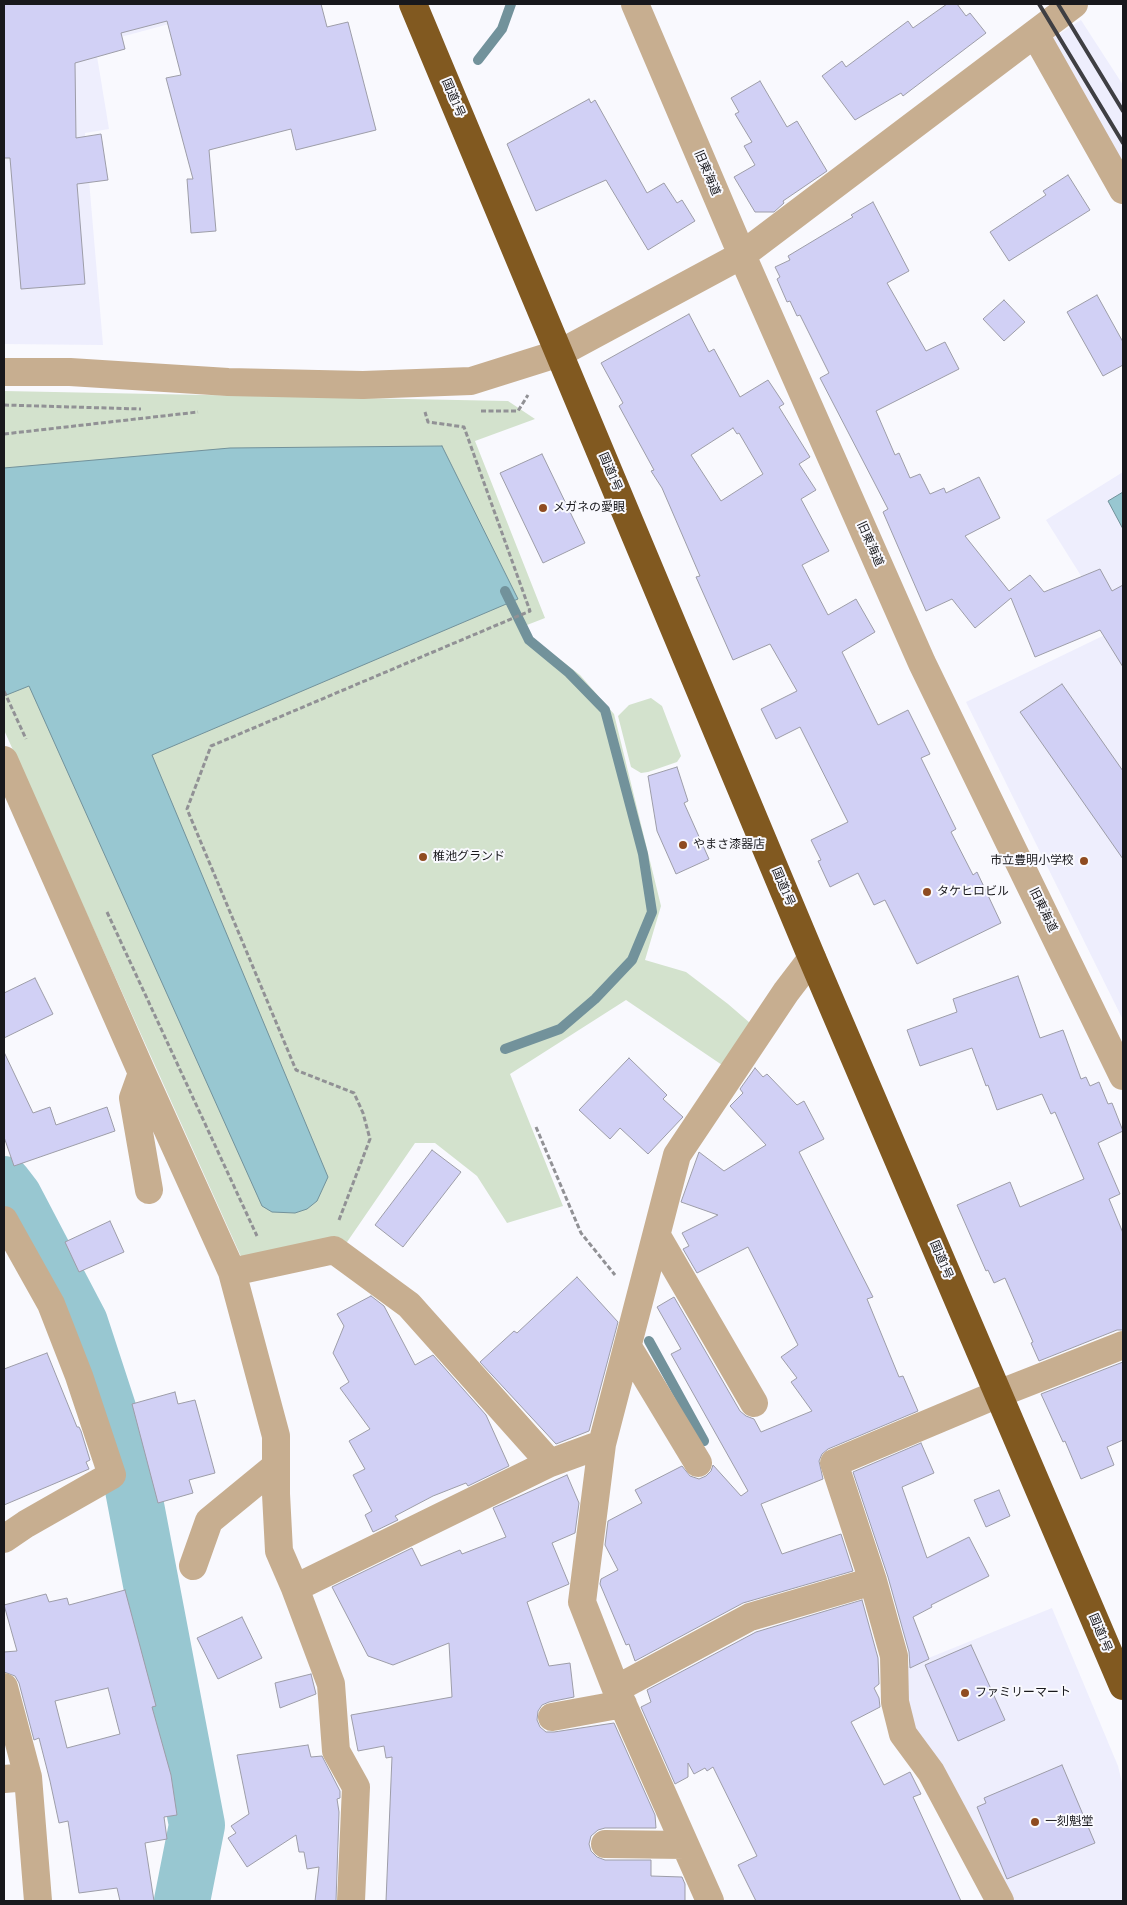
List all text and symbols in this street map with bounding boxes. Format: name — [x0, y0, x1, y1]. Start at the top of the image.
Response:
street label: 国道1号 — [438, 76, 468, 120]
street label: 旧東海道 — [691, 148, 723, 198]
street label: 国道1号 — [595, 450, 625, 494]
place label: メガネの愛眼 — [553, 501, 625, 515]
marker: メガネの愛眼 — [537, 502, 549, 514]
street label: 旧東海道 — [854, 519, 886, 569]
place label: やまさ漆器店 — [693, 838, 765, 852]
marker: やまさ漆器店 — [677, 839, 689, 851]
place label: 椎池グランド — [433, 850, 505, 864]
marker: 椎池グランド — [417, 851, 429, 863]
place label: 市立豊明小学校 — [990, 854, 1074, 868]
marker: 市立豊明小学校 — [1078, 855, 1090, 867]
street label: 国道1号 — [768, 865, 798, 909]
place label: タケヒロビル — [937, 885, 1009, 899]
street label: 旧東海道 — [1026, 885, 1060, 935]
marker: タケヒロビル — [921, 886, 933, 898]
street label: 国道1号 — [926, 1238, 956, 1282]
street label: 国道1号 — [1085, 1611, 1115, 1655]
place label: ファミリーマート — [975, 1686, 1071, 1700]
marker: ファミリーマート — [959, 1687, 971, 1699]
place label: 一刻魁堂 — [1045, 1815, 1093, 1829]
marker: 一刻魁堂 — [1029, 1816, 1041, 1828]

